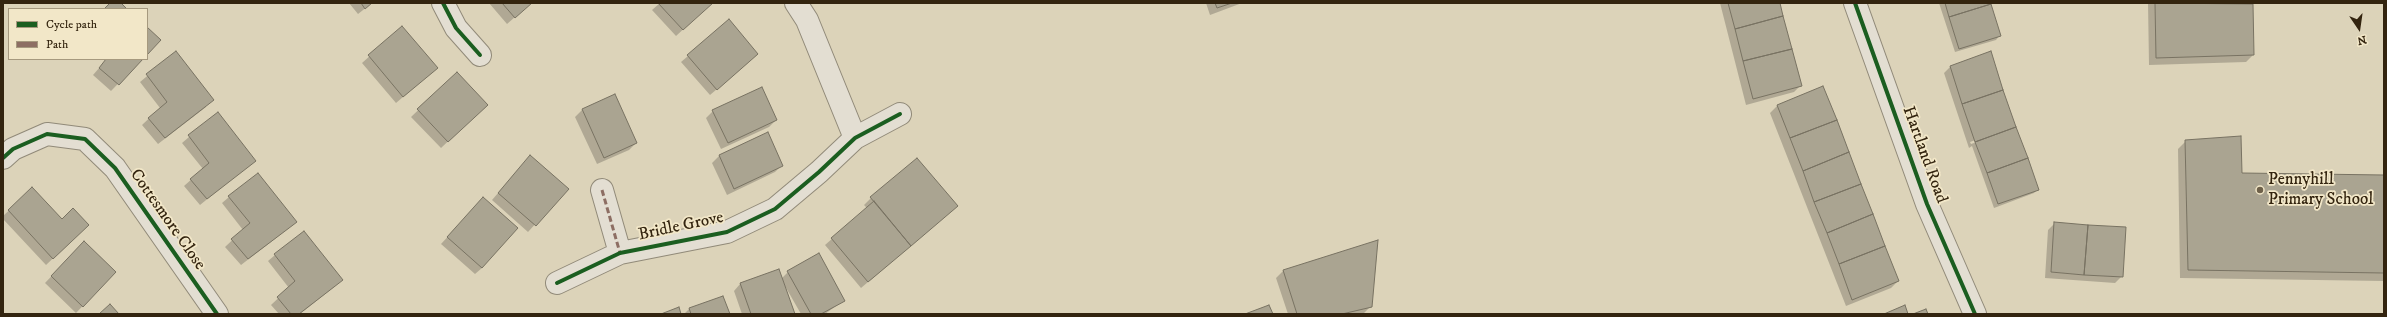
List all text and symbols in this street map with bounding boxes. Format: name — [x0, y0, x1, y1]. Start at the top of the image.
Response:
legend — [8, 8, 148, 60]
north arrow — [2339, 8, 2379, 48]
text: Cycle path — [46, 17, 97, 32]
text: N — [2356, 32, 2368, 48]
text: Path — [46, 37, 68, 52]
street label: Hartland Road — [1897, 104, 1951, 206]
street label: Cottesmore Close — [125, 166, 209, 274]
place label: Pennyhill Primary School — [2268, 170, 2373, 210]
marker: Pennyhill Primary School — [2255, 185, 2265, 195]
street label: Bridle Grove — [637, 208, 725, 246]

